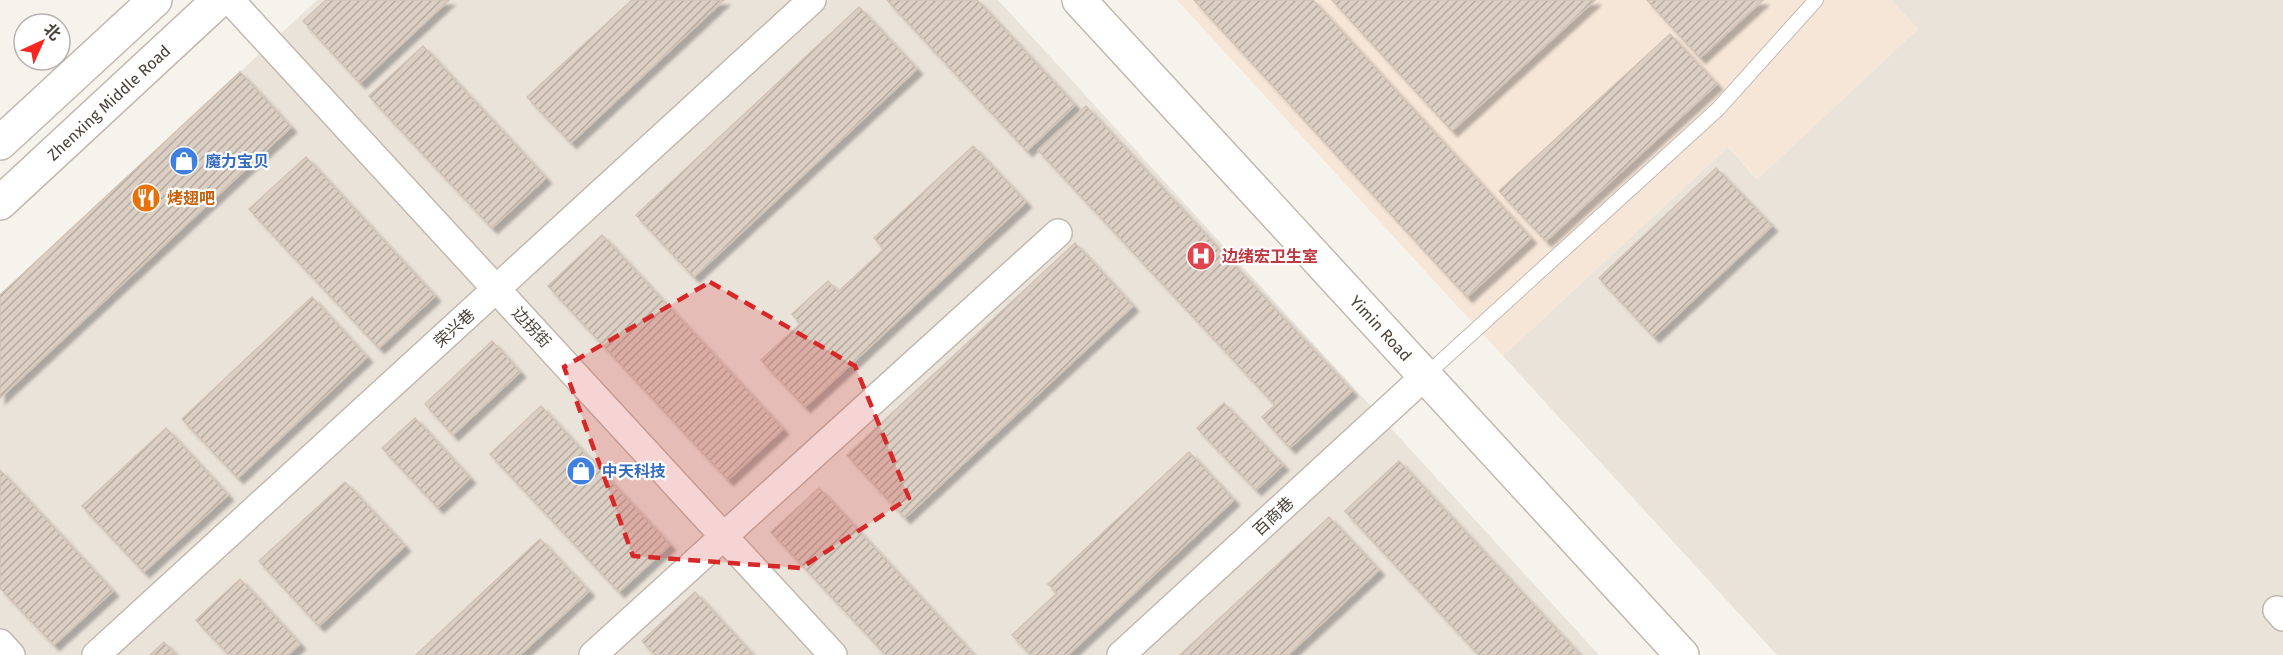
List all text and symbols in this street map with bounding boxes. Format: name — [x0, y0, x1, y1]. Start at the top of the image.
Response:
north arrow — [12, 12, 72, 72]
text: 北 — [40, 19, 65, 44]
street label: Zhenxing Middle Road — [43, 41, 174, 164]
shop icon: 魔力宝贝 — [168, 145, 200, 177]
place label: 魔力宝贝 — [205, 152, 269, 171]
restaurant icon: 烤翅吧 — [130, 182, 162, 214]
place label: 烤翅吧 — [167, 189, 215, 208]
hospital icon: 边绪宏卫生室 — [1185, 240, 1217, 272]
place label: 边绪宏卫生室 — [1221, 247, 1318, 266]
street label: Yimin Road — [1346, 292, 1416, 365]
street label: 边拐街 — [508, 303, 555, 351]
street label: 荣兴巷 — [430, 305, 479, 351]
shop icon: 中天科技 — [565, 455, 597, 487]
place label: 中天科技 — [602, 462, 666, 481]
street label: 百商巷 — [1249, 493, 1297, 540]

